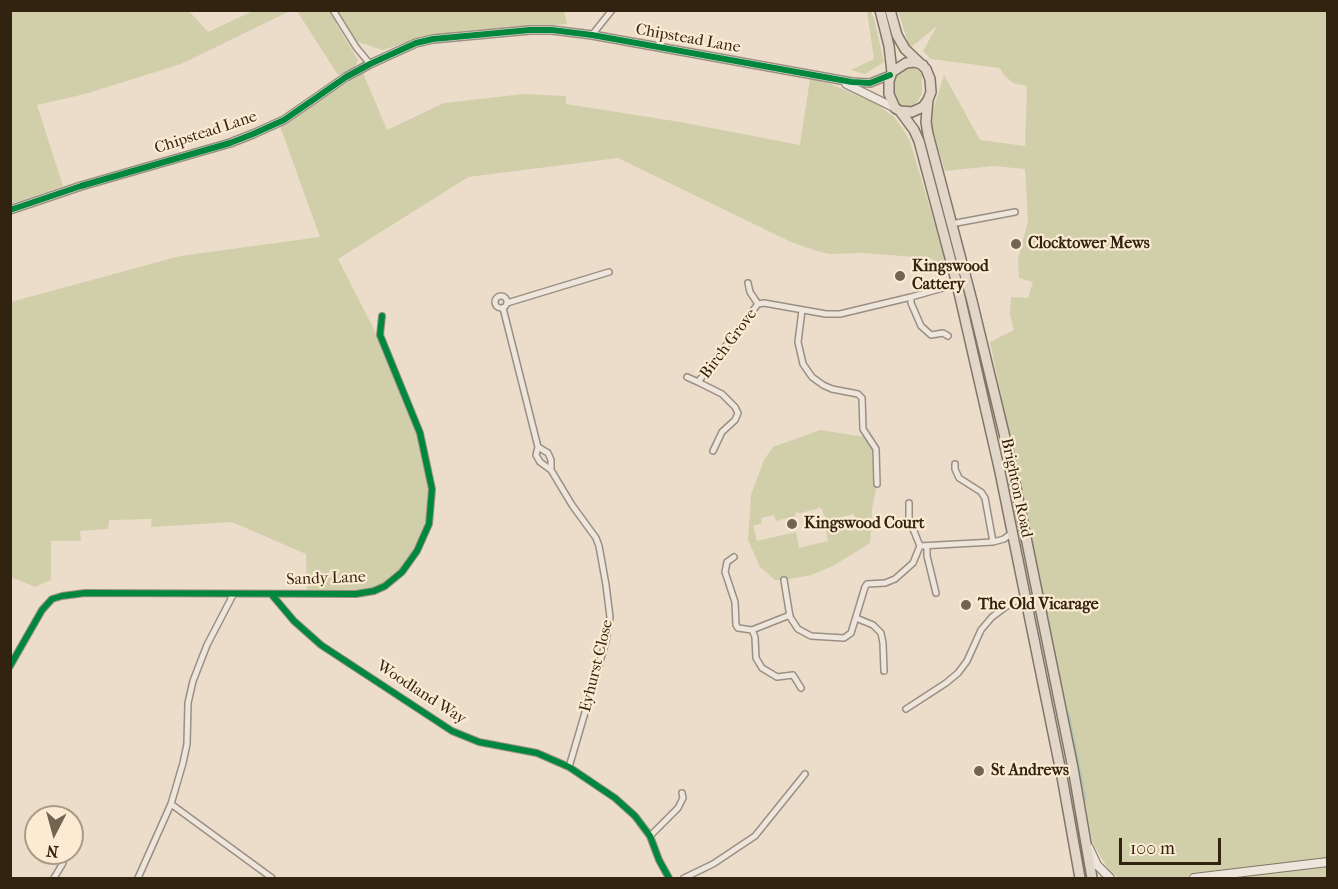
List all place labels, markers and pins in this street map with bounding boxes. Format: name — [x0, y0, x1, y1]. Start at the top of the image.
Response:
place label: Clocktower Mews — [1028, 234, 1150, 254]
marker: Clocktower Mews — [1009, 237, 1023, 251]
place label: Kingswood Cattery — [912, 257, 989, 295]
marker: Kingswood Cattery — [893, 269, 907, 283]
place label: Kingswood Court — [804, 514, 924, 534]
marker: Kingswood Court — [785, 517, 799, 531]
place label: The Old Vicarage — [978, 595, 1099, 615]
marker: The Old Vicarage — [959, 598, 973, 612]
place label: St Andrews — [991, 761, 1069, 781]
marker: St Andrews — [972, 764, 986, 778]

